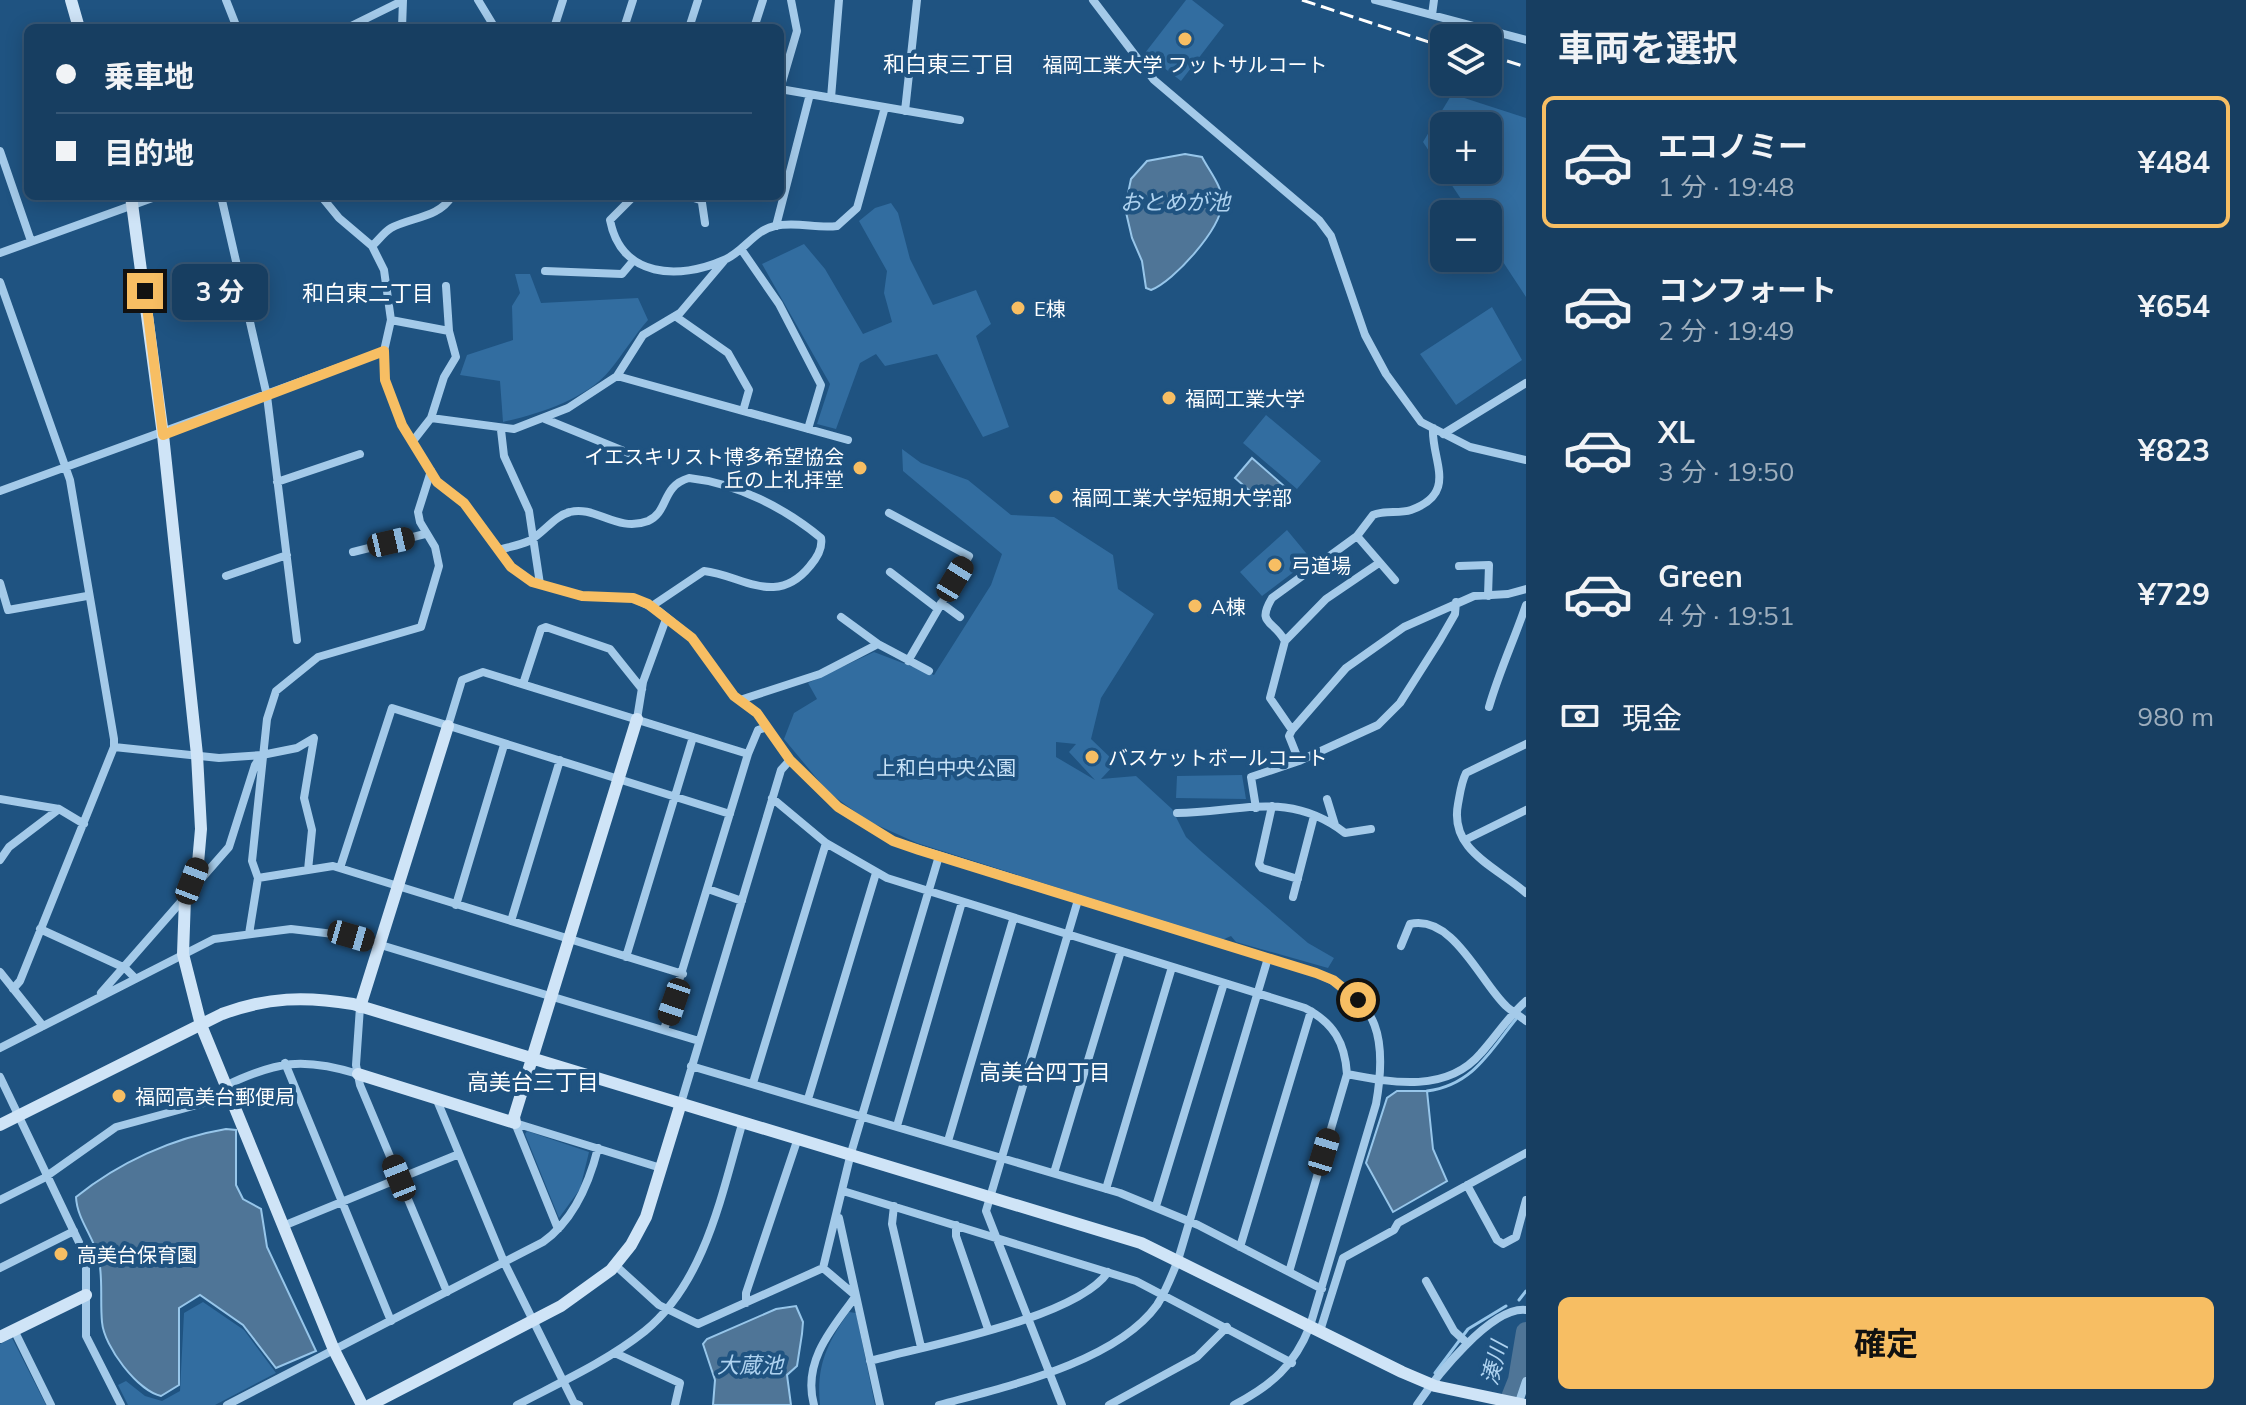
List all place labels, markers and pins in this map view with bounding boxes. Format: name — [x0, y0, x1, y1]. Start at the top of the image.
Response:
marker: 福岡工業大学 フットサルコート — [1176, 30, 1194, 48]
place label: 福岡工業大学 フットサルコート — [1043, 52, 1327, 77]
place label: E棟 — [1034, 296, 1066, 321]
marker: E棟 — [1009, 299, 1027, 317]
place label: 福岡工業大学 — [1185, 386, 1305, 411]
marker: 福岡工業大学 — [1160, 389, 1178, 407]
place label: イエスキリスト博多希望協会 丘の上礼拝堂 — [584, 444, 844, 492]
marker: イエスキリスト博多希望協会 丘の上礼拝堂 — [851, 459, 869, 477]
place label: 福岡工業大学短期大学部 — [1072, 485, 1292, 510]
marker: 福岡工業大学短期大学部 — [1047, 488, 1065, 506]
place label: 弓道場 — [1291, 553, 1351, 578]
marker: 弓道場 — [1266, 556, 1284, 574]
place label: A棟 — [1211, 594, 1246, 619]
marker: A棟 — [1186, 597, 1204, 615]
place label: バスケットボールコート — [1108, 745, 1328, 770]
marker: バスケットボールコート — [1083, 748, 1101, 766]
place label: 福岡高美台郵便局 — [135, 1084, 295, 1109]
marker: 福岡高美台郵便局 — [110, 1087, 128, 1105]
place label: 高美台保育園 — [77, 1242, 197, 1267]
marker: 高美台保育園 — [52, 1245, 70, 1263]

